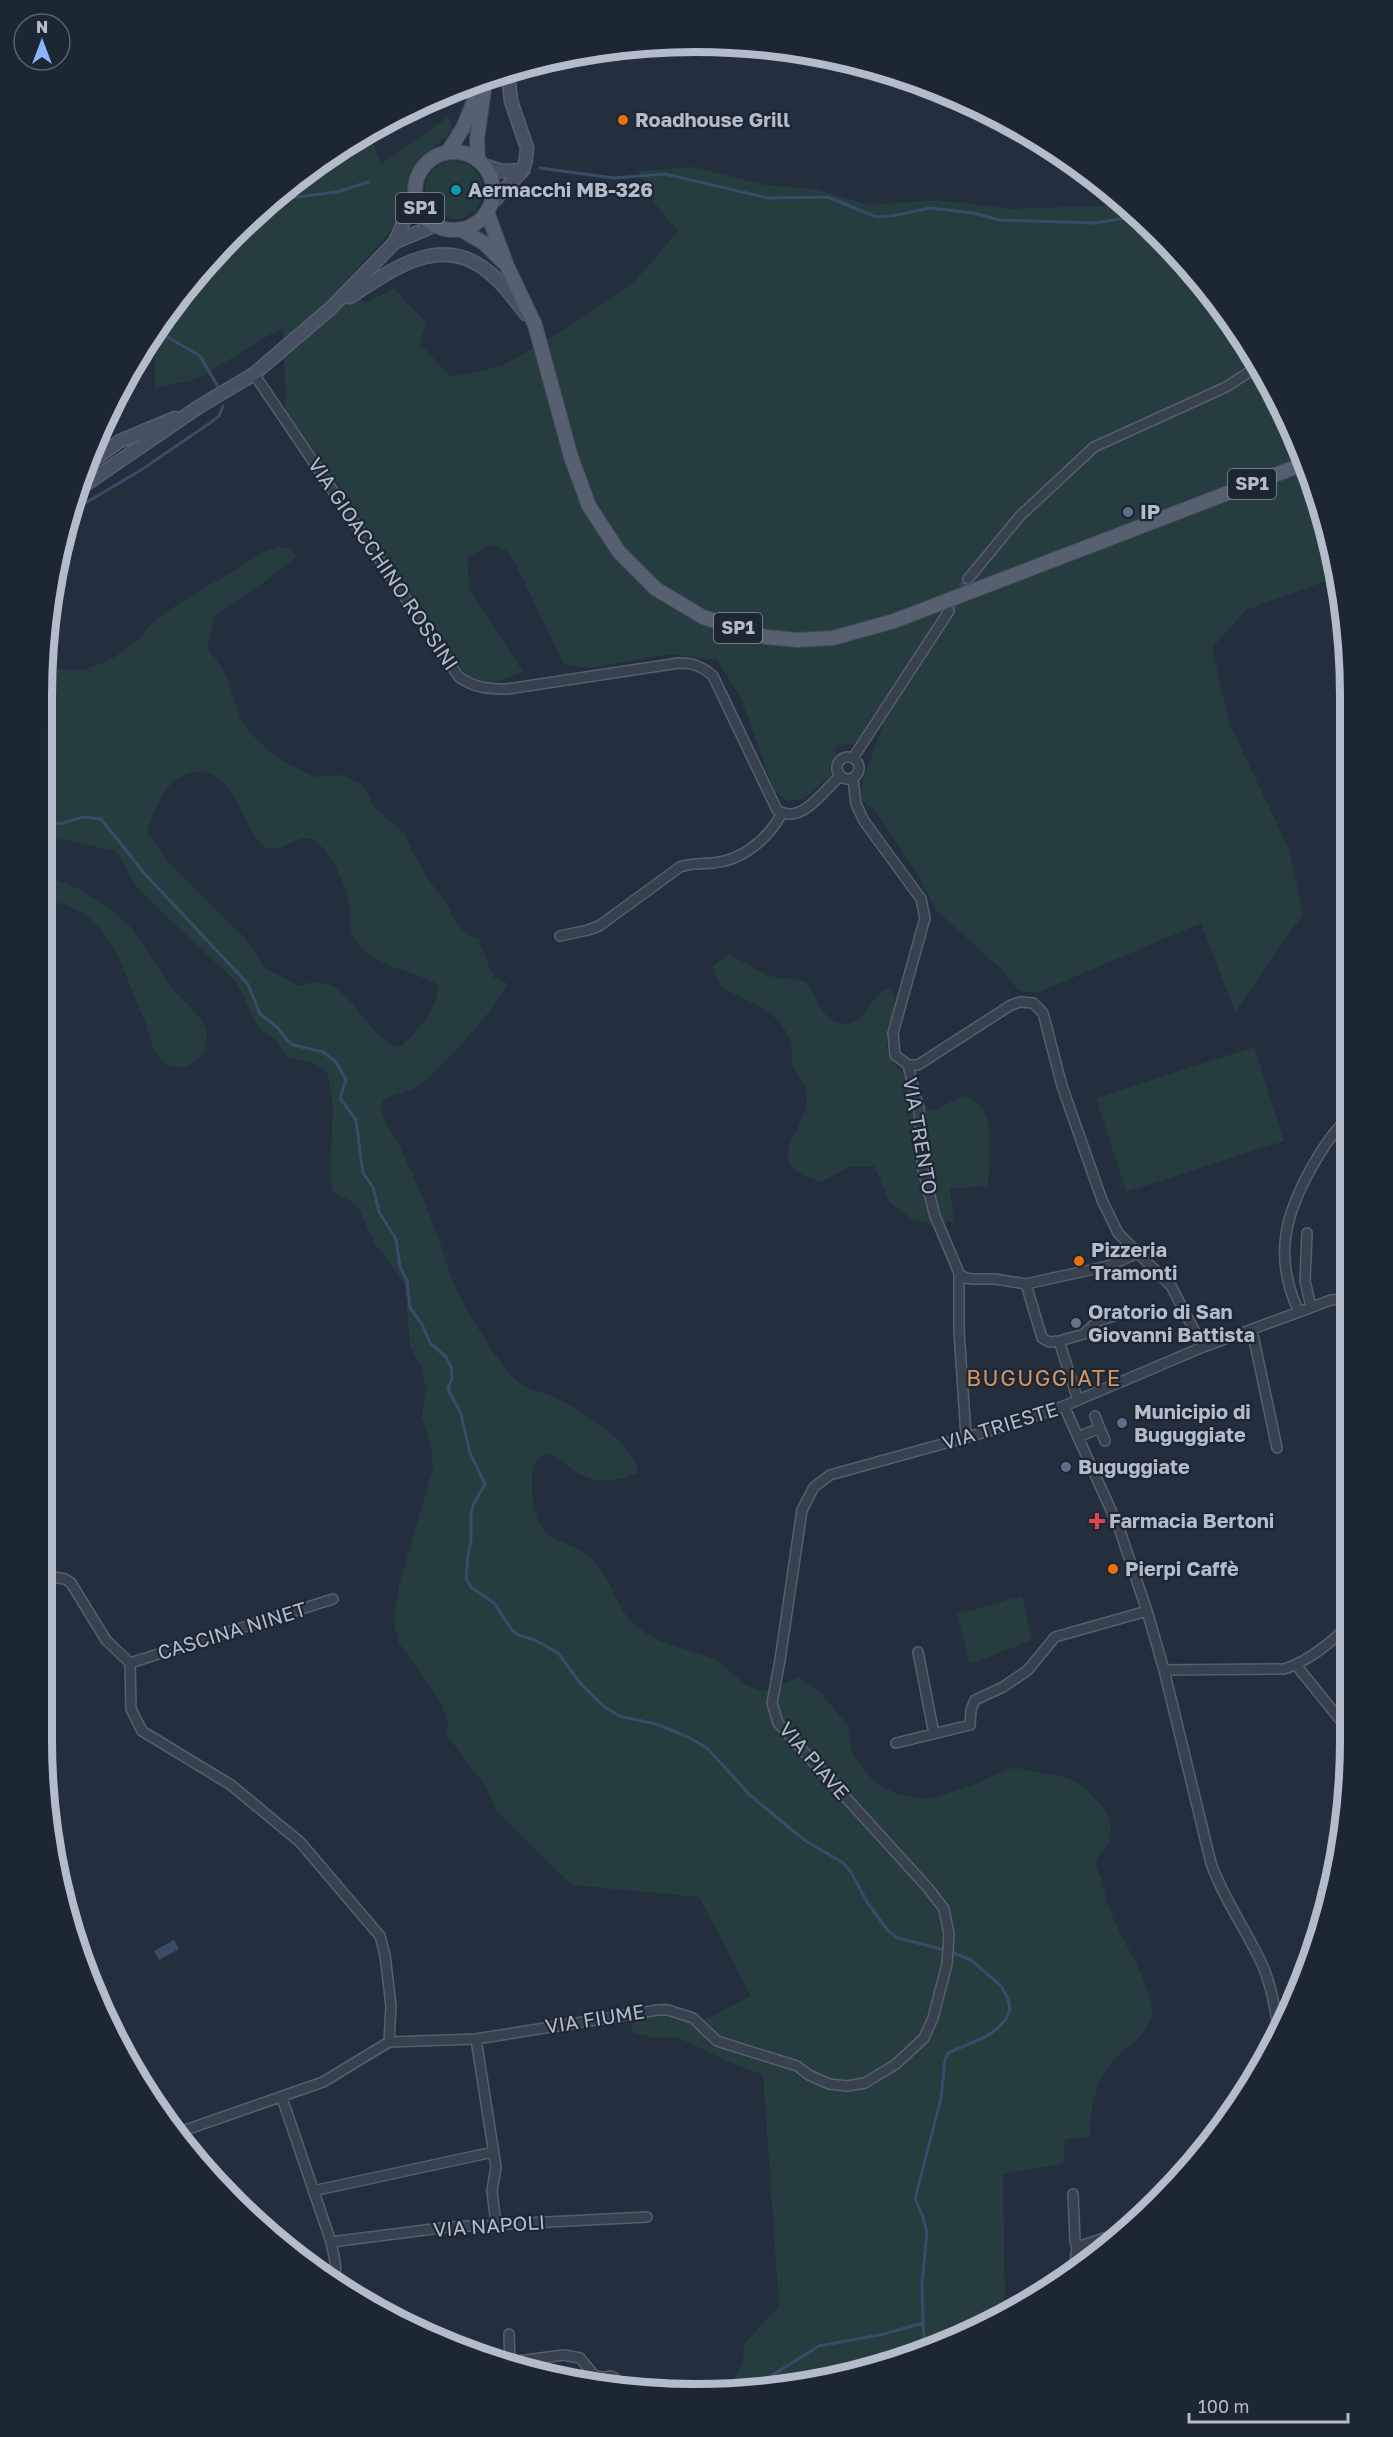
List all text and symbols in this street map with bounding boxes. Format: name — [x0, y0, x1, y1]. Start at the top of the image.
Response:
north arrow — [12, 12, 72, 72]
text: N — [36, 17, 48, 37]
place label: Roadhouse Grill — [635, 107, 790, 131]
marker: Roadhouse Grill — [616, 113, 630, 127]
place label: Aermacchi MB-326 — [468, 177, 653, 201]
marker: Aermacchi MB-326 — [449, 183, 463, 197]
road number: SP1 — [396, 193, 444, 223]
street label: VIA GIOACCHINO ROSSINI — [304, 453, 464, 674]
road number: SP1 — [1228, 469, 1276, 499]
place label: IP — [1140, 499, 1160, 523]
marker: IP — [1121, 505, 1135, 519]
road number: SP1 — [714, 613, 762, 643]
street label: VIA TRENTO — [899, 1076, 943, 1196]
place label: Pizzeria Tramonti — [1091, 1237, 1177, 1284]
marker: Pizzeria Tramonti — [1072, 1254, 1086, 1268]
place label: Oratorio di San Giovanni Battista — [1088, 1299, 1255, 1346]
marker: Oratorio di San Giovanni Battista — [1069, 1316, 1083, 1330]
district label: BUGUGGIATE — [966, 1364, 1122, 1391]
street label: VIA TRIESTE — [939, 1396, 1060, 1454]
place label: Municipio di Buguggiate — [1134, 1399, 1251, 1446]
marker: Municipio di Buguggiate — [1115, 1416, 1129, 1430]
place label: Buguggiate — [1078, 1454, 1190, 1478]
marker: Buguggiate — [1059, 1460, 1073, 1474]
place label: Farmacia Bertoni — [1109, 1508, 1274, 1532]
marker: Farmacia Bertoni — [1090, 1514, 1104, 1528]
place label: Pierpi Caffè — [1125, 1556, 1239, 1580]
marker: Pierpi Caffè — [1106, 1562, 1120, 1576]
street label: CASCINA NINET — [154, 1596, 309, 1664]
street label: VIA PIAVE — [775, 1717, 855, 1804]
street label: VIA FIUME — [543, 1998, 646, 2038]
street label: VIA NAPOLI — [432, 2209, 546, 2241]
scale bar — [1189, 2386, 1348, 2424]
text: 100 m — [1198, 2395, 1249, 2417]

